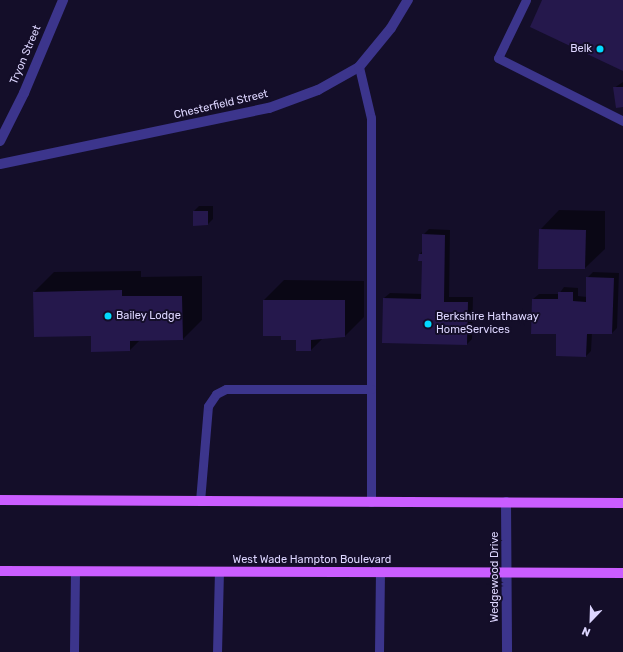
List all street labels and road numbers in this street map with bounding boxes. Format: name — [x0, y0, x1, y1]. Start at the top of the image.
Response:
street label: Tryon Street — [8, 23, 44, 87]
street label: Chesterfield Street — [173, 88, 269, 122]
street label: Wedgewood Drive — [488, 532, 502, 622]
street label: West Wade Hampton Boulevard — [232, 553, 392, 567]

